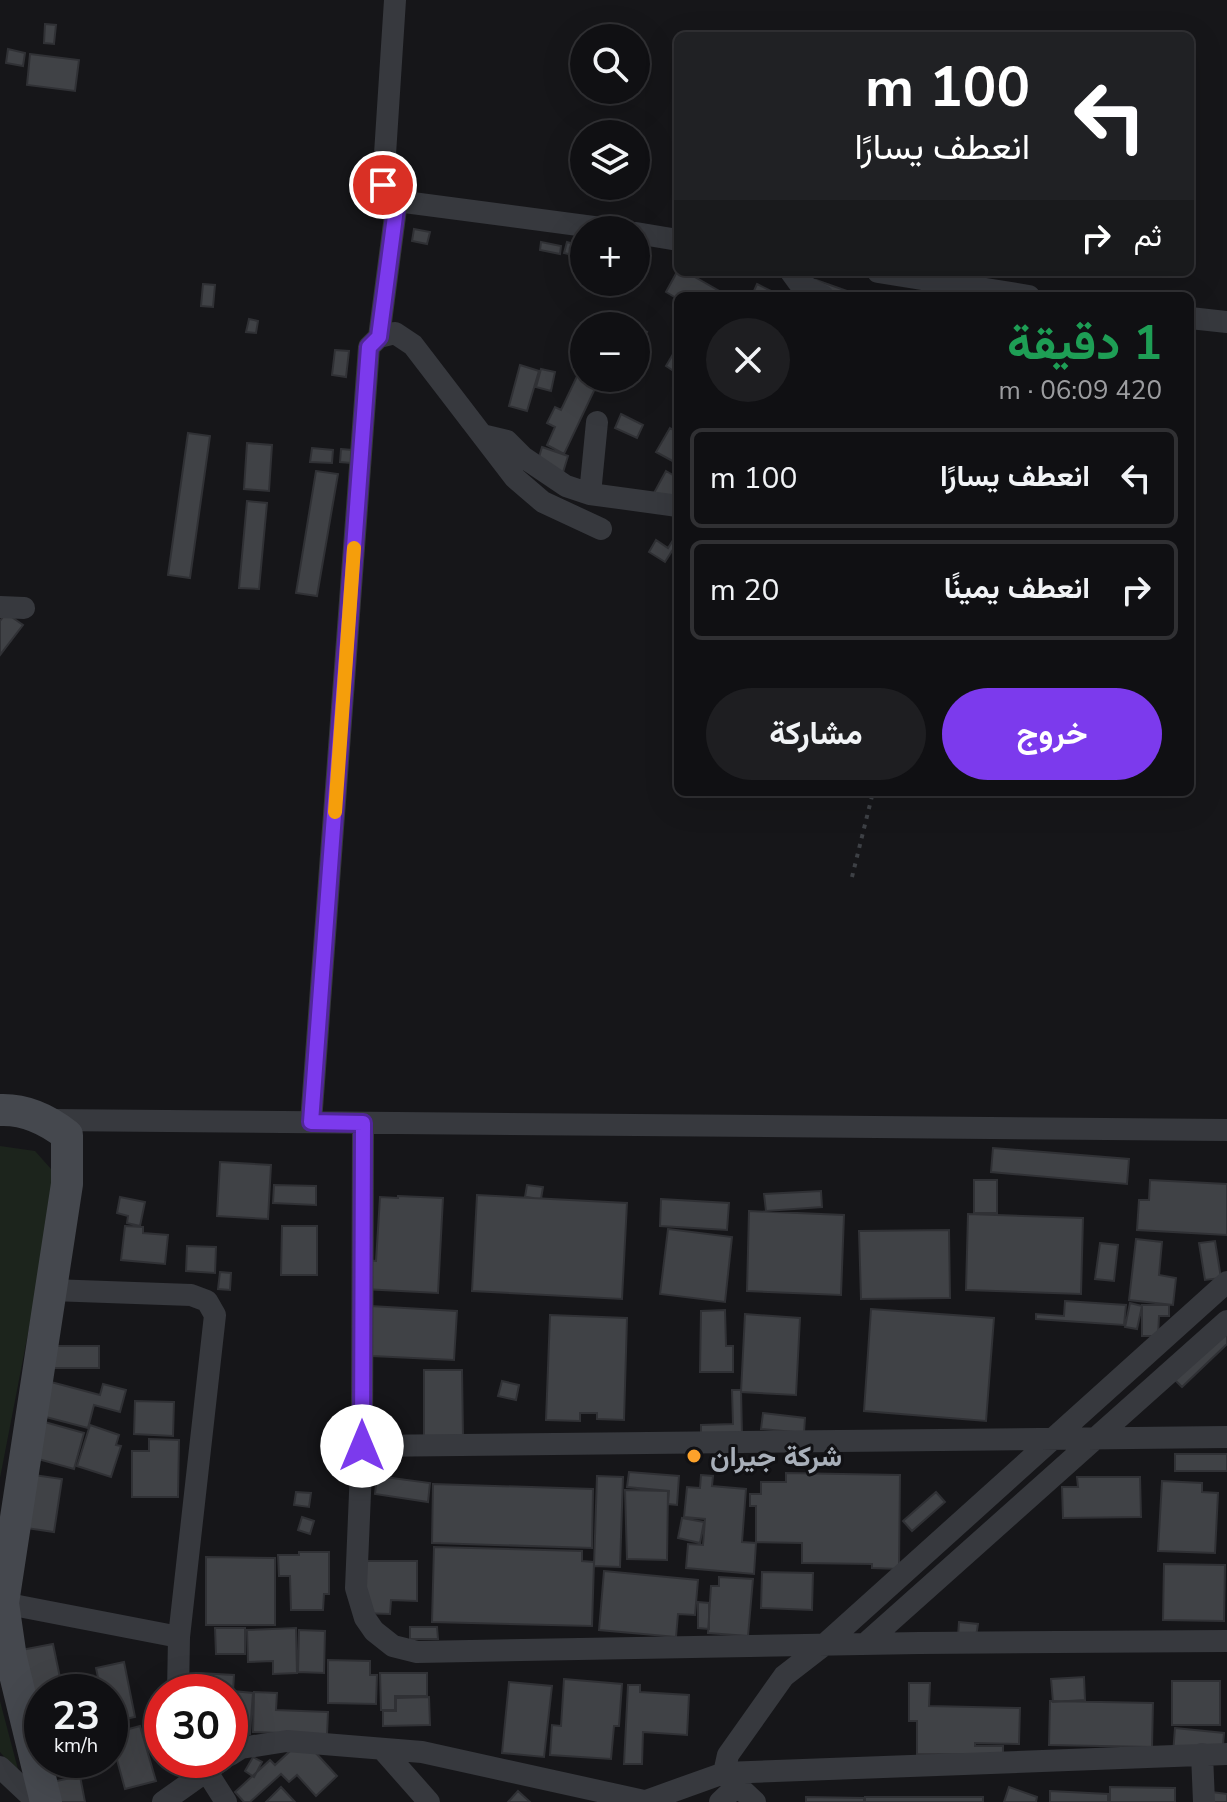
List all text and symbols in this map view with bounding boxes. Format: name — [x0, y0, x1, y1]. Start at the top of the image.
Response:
map controls — [570, 24, 650, 392]
button: search — [570, 24, 650, 104]
text: 100 m — [865, 49, 1030, 126]
icon: left — [1058, 64, 1162, 168]
button: layers — [570, 120, 650, 200]
text: انعطف يسارًا — [855, 123, 1030, 172]
pin — [349, 151, 417, 219]
icon: arrive — [361, 163, 405, 207]
button: + — [570, 216, 650, 296]
icon: right — [1074, 216, 1118, 260]
text: ثم — [1134, 216, 1162, 257]
text: 1 دقيقة — [1007, 310, 1162, 376]
button: − — [570, 312, 650, 392]
button: close — [706, 318, 790, 402]
text: 420 m · 06:09 — [999, 373, 1162, 408]
text: انعطف يسارًا — [940, 456, 1090, 497]
icon: left — [1114, 456, 1158, 500]
text: 100 m — [710, 458, 797, 499]
text: انعطف يمينًا — [944, 568, 1090, 609]
icon: right — [1114, 568, 1158, 612]
text: 20 m — [710, 570, 779, 611]
button: مشاركة — [706, 688, 926, 780]
button: خروج — [942, 688, 1162, 780]
position arrow — [320, 1404, 404, 1488]
place label: شركة جيران — [710, 1438, 842, 1476]
marker: شركة جيران — [685, 1447, 703, 1465]
speed limit sign: 30 — [144, 1674, 248, 1778]
text: 23 — [52, 1689, 100, 1743]
text: km/h — [54, 1732, 98, 1759]

